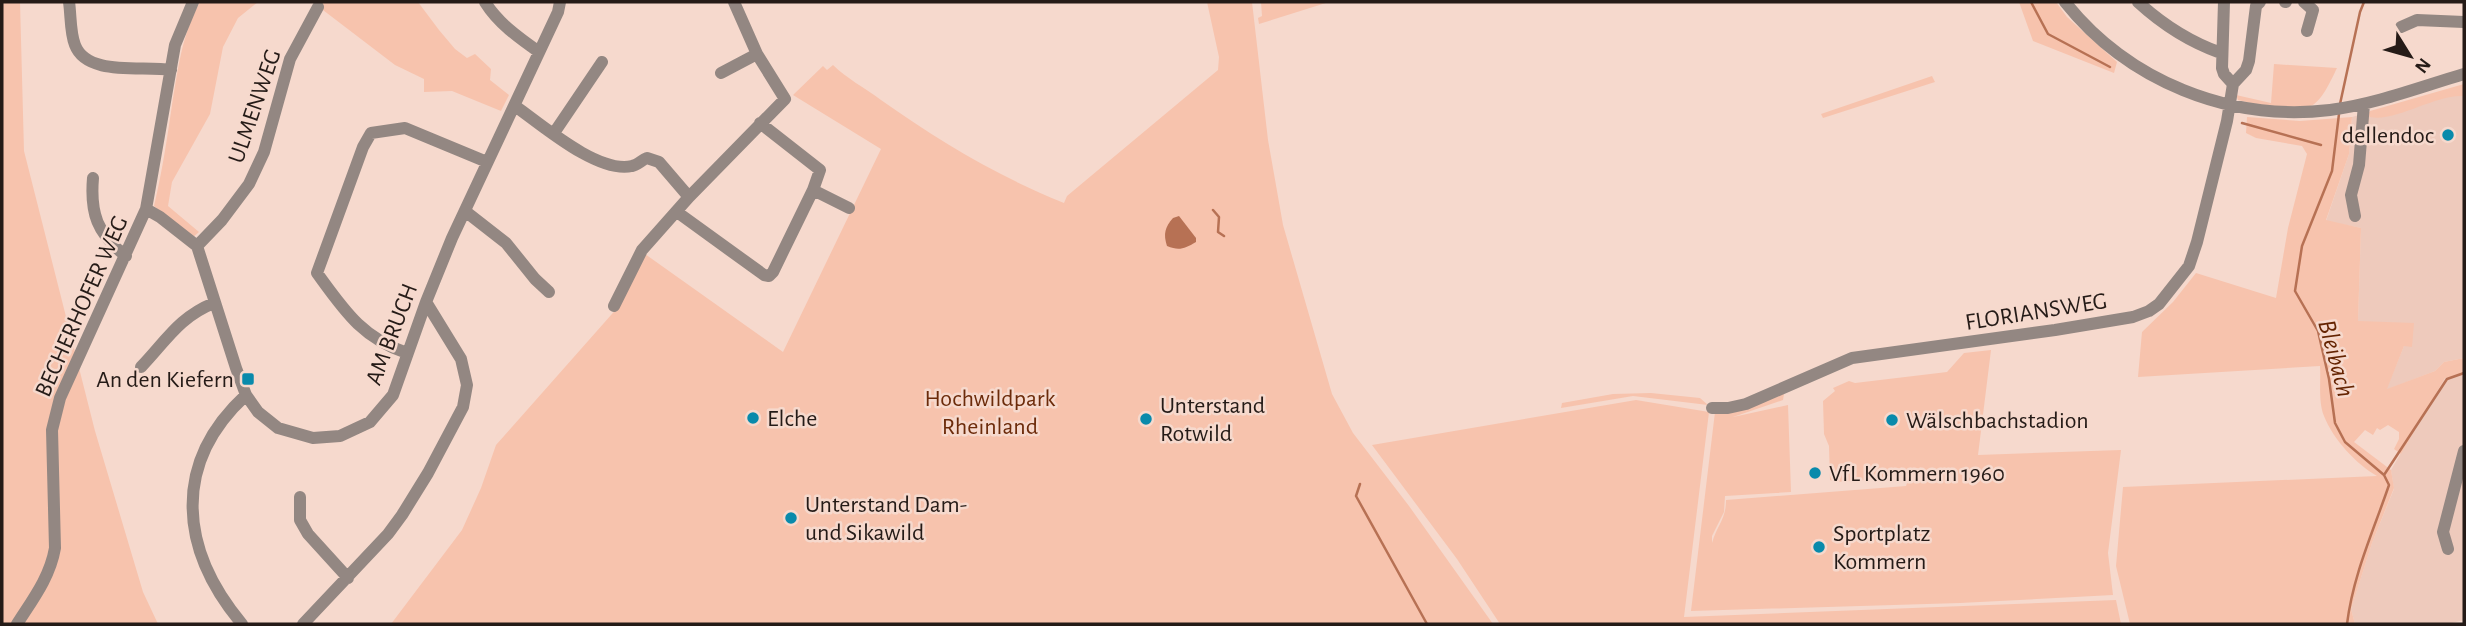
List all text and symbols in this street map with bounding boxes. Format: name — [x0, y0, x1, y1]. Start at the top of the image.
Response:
north arrow — [2375, 21, 2445, 91]
street label: ULMENWEG — [224, 46, 286, 166]
text: N — [2411, 54, 2434, 76]
place label: dellendoc — [2342, 124, 2434, 148]
marker: dellendoc — [2440, 127, 2456, 143]
street label: BECHERHOFER WEG — [31, 212, 133, 401]
street label: AM BRUCH — [362, 280, 422, 388]
street label: FLORIANSWEG — [1964, 289, 2109, 335]
water label: Bleibach — [2313, 317, 2359, 400]
place label: An den Kiefern — [96, 368, 234, 392]
marker: An den Kiefern — [240, 371, 256, 387]
park label: Hochwildpark Rheinland — [924, 387, 1056, 439]
place label: Unterstand Rotwild — [1160, 394, 1265, 446]
place label: Elche — [767, 407, 817, 431]
place label: Wälschbachstadion — [1906, 409, 2089, 433]
marker: Elche — [745, 410, 761, 426]
marker: Unterstand Rotwild — [1138, 411, 1154, 427]
marker: Wälschbachstadion — [1884, 412, 1900, 428]
place label: VfL Kommern 1960 — [1829, 462, 2005, 486]
marker: VfL Kommern 1960 — [1807, 465, 1823, 481]
place label: Unterstand Dam- und Sikawild — [805, 493, 967, 545]
marker: Unterstand Dam- und Sikawild — [783, 510, 799, 526]
place label: Sportplatz Kommern — [1833, 522, 1930, 574]
marker: Sportplatz Kommern — [1811, 539, 1827, 555]

